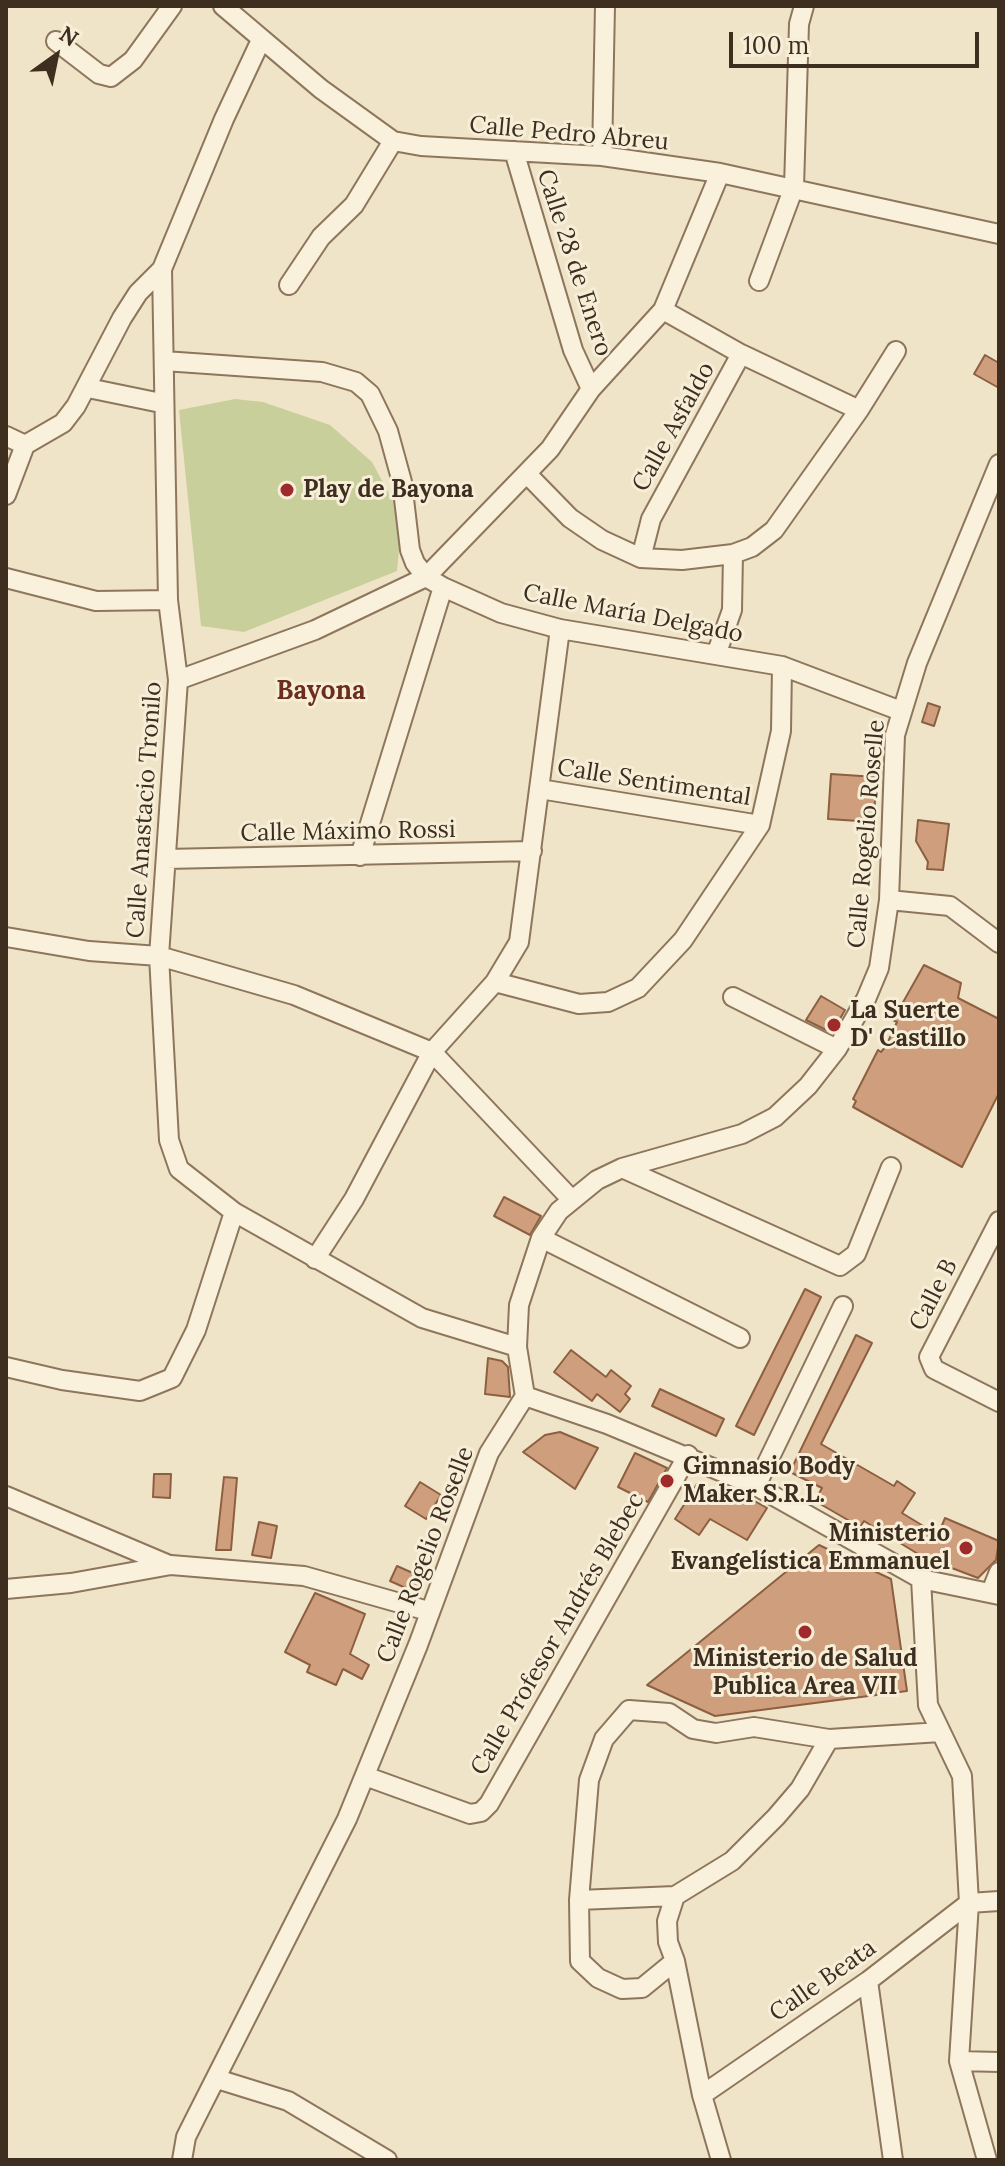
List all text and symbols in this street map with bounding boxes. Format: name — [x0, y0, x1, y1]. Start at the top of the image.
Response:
north arrow — [16, 16, 96, 96]
scale bar — [733, 16, 983, 66]
text: N — [54, 19, 84, 52]
text: 100 m — [743, 30, 809, 61]
street label: Calle Pedro Abreu — [468, 111, 670, 157]
street label: Calle 28 de Enero — [530, 166, 618, 360]
street label: Calle Asfaldo — [627, 357, 721, 497]
place label: Play de Bayona — [303, 476, 474, 504]
marker: Play de Bayona — [278, 481, 296, 499]
street label: Calle María Delgado — [521, 579, 745, 649]
district label: Bayona — [276, 676, 366, 708]
street label: Calle Anastacio Tronilo — [122, 681, 168, 939]
street label: Calle Rogelio Roselle — [843, 718, 891, 950]
street label: Calle Sentimental — [555, 753, 753, 813]
street label: Calle Máximo Rossi — [240, 816, 456, 848]
place label: La Suerte D' Castillo — [850, 997, 966, 1053]
marker: La Suerte D' Castillo — [825, 1016, 843, 1034]
street label: Calle B — [904, 1254, 964, 1336]
street label: Calle Rogelio Roselle — [371, 1443, 481, 1667]
place label: Gimnasio Body Maker S.R.L. — [683, 1453, 855, 1509]
marker: Gimnasio Body Maker S.R.L. — [658, 1472, 676, 1490]
street label: Calle Profesor Andrés Blebec — [465, 1488, 651, 1780]
place label: Ministerio Evangelística Emmanuel — [670, 1520, 950, 1576]
marker: Ministerio Evangelística Emmanuel — [957, 1539, 975, 1557]
marker: Ministerio de Salud Publica Area VII — [796, 1623, 814, 1641]
place label: Ministerio de Salud Publica Area VII — [693, 1645, 917, 1701]
street label: Calle Beata — [764, 1934, 882, 2028]

